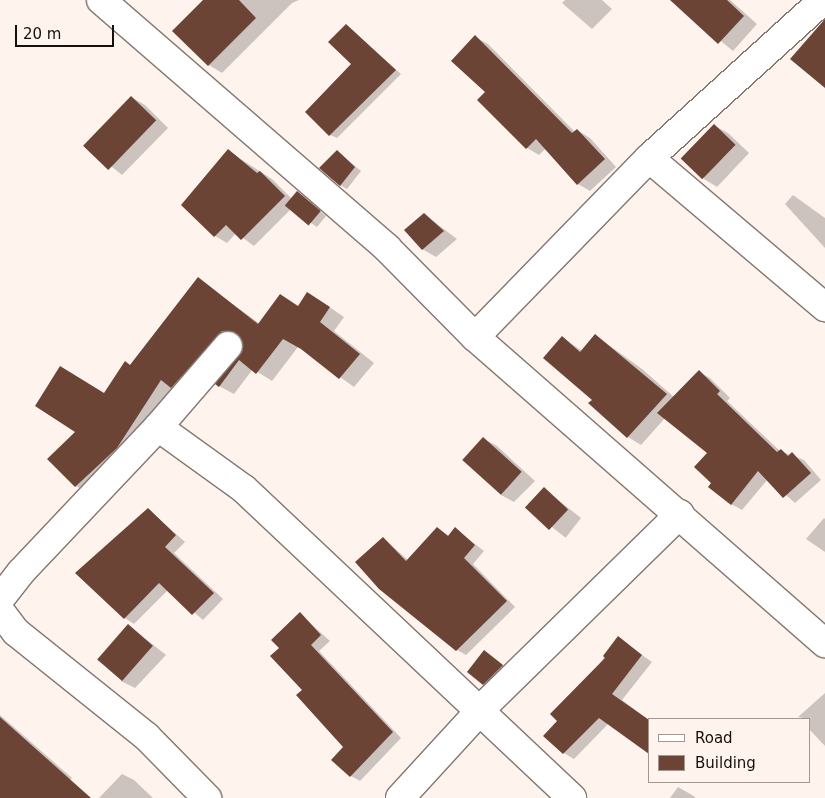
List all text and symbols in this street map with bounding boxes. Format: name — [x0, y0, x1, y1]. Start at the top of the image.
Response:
scale bar — [18, 15, 116, 47]
text: 20 m — [23, 25, 61, 43]
legend — [648, 718, 810, 783]
text: Road — [695, 729, 733, 747]
text: Building — [695, 754, 756, 772]

